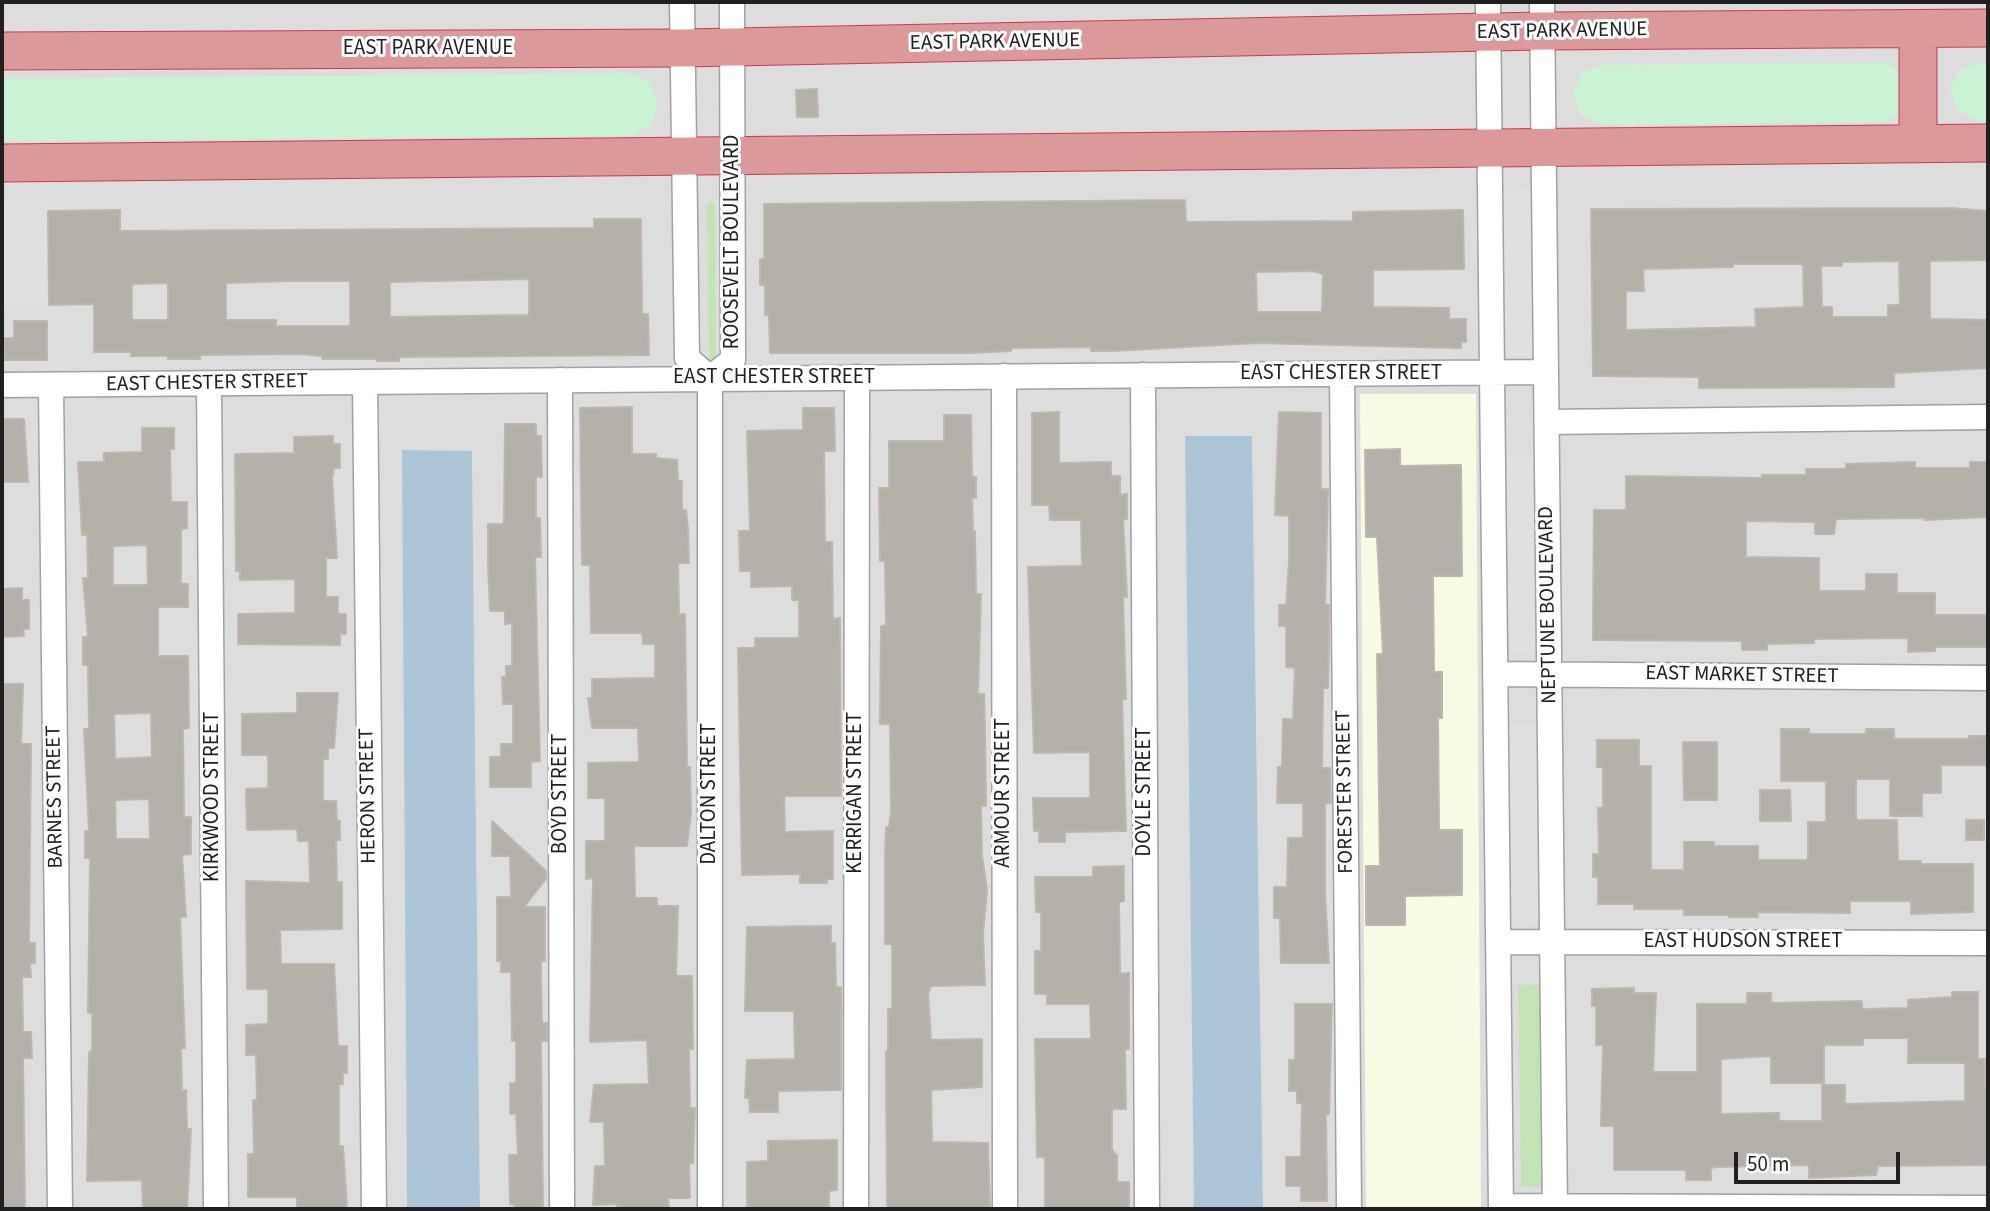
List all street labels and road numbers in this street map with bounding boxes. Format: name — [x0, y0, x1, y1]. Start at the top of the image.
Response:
street label: EAST PARK AVENUE — [1477, 18, 1647, 46]
street label: EAST PARK AVENUE — [910, 29, 1080, 57]
street label: EAST PARK AVENUE — [343, 36, 513, 62]
street label: ROOSEVELT BOULEVARD — [720, 134, 746, 350]
street label: EAST CHESTER STREET — [1240, 361, 1442, 387]
street label: EAST CHESTER STREET — [673, 365, 875, 391]
street label: EAST CHESTER STREET — [106, 370, 308, 398]
street label: NEPTUNE BOULEVARD — [1535, 506, 1563, 704]
street label: EAST MARKET STREET — [1645, 662, 1839, 690]
street label: FORESTER STREET — [1332, 710, 1360, 874]
street label: KIRKWOOD STREET — [200, 712, 226, 882]
street label: KERRIGAN STREET — [843, 712, 869, 874]
street label: ARMOUR STREET — [991, 718, 1017, 868]
street label: DALTON STREET — [697, 723, 723, 865]
street label: BARNES STREET — [42, 725, 70, 869]
street label: DOYLE STREET — [1132, 727, 1158, 857]
street label: HERON STREET — [355, 728, 383, 864]
street label: BOYD STREET — [548, 734, 574, 854]
street label: EAST HUDSON STREET — [1643, 929, 1843, 955]

